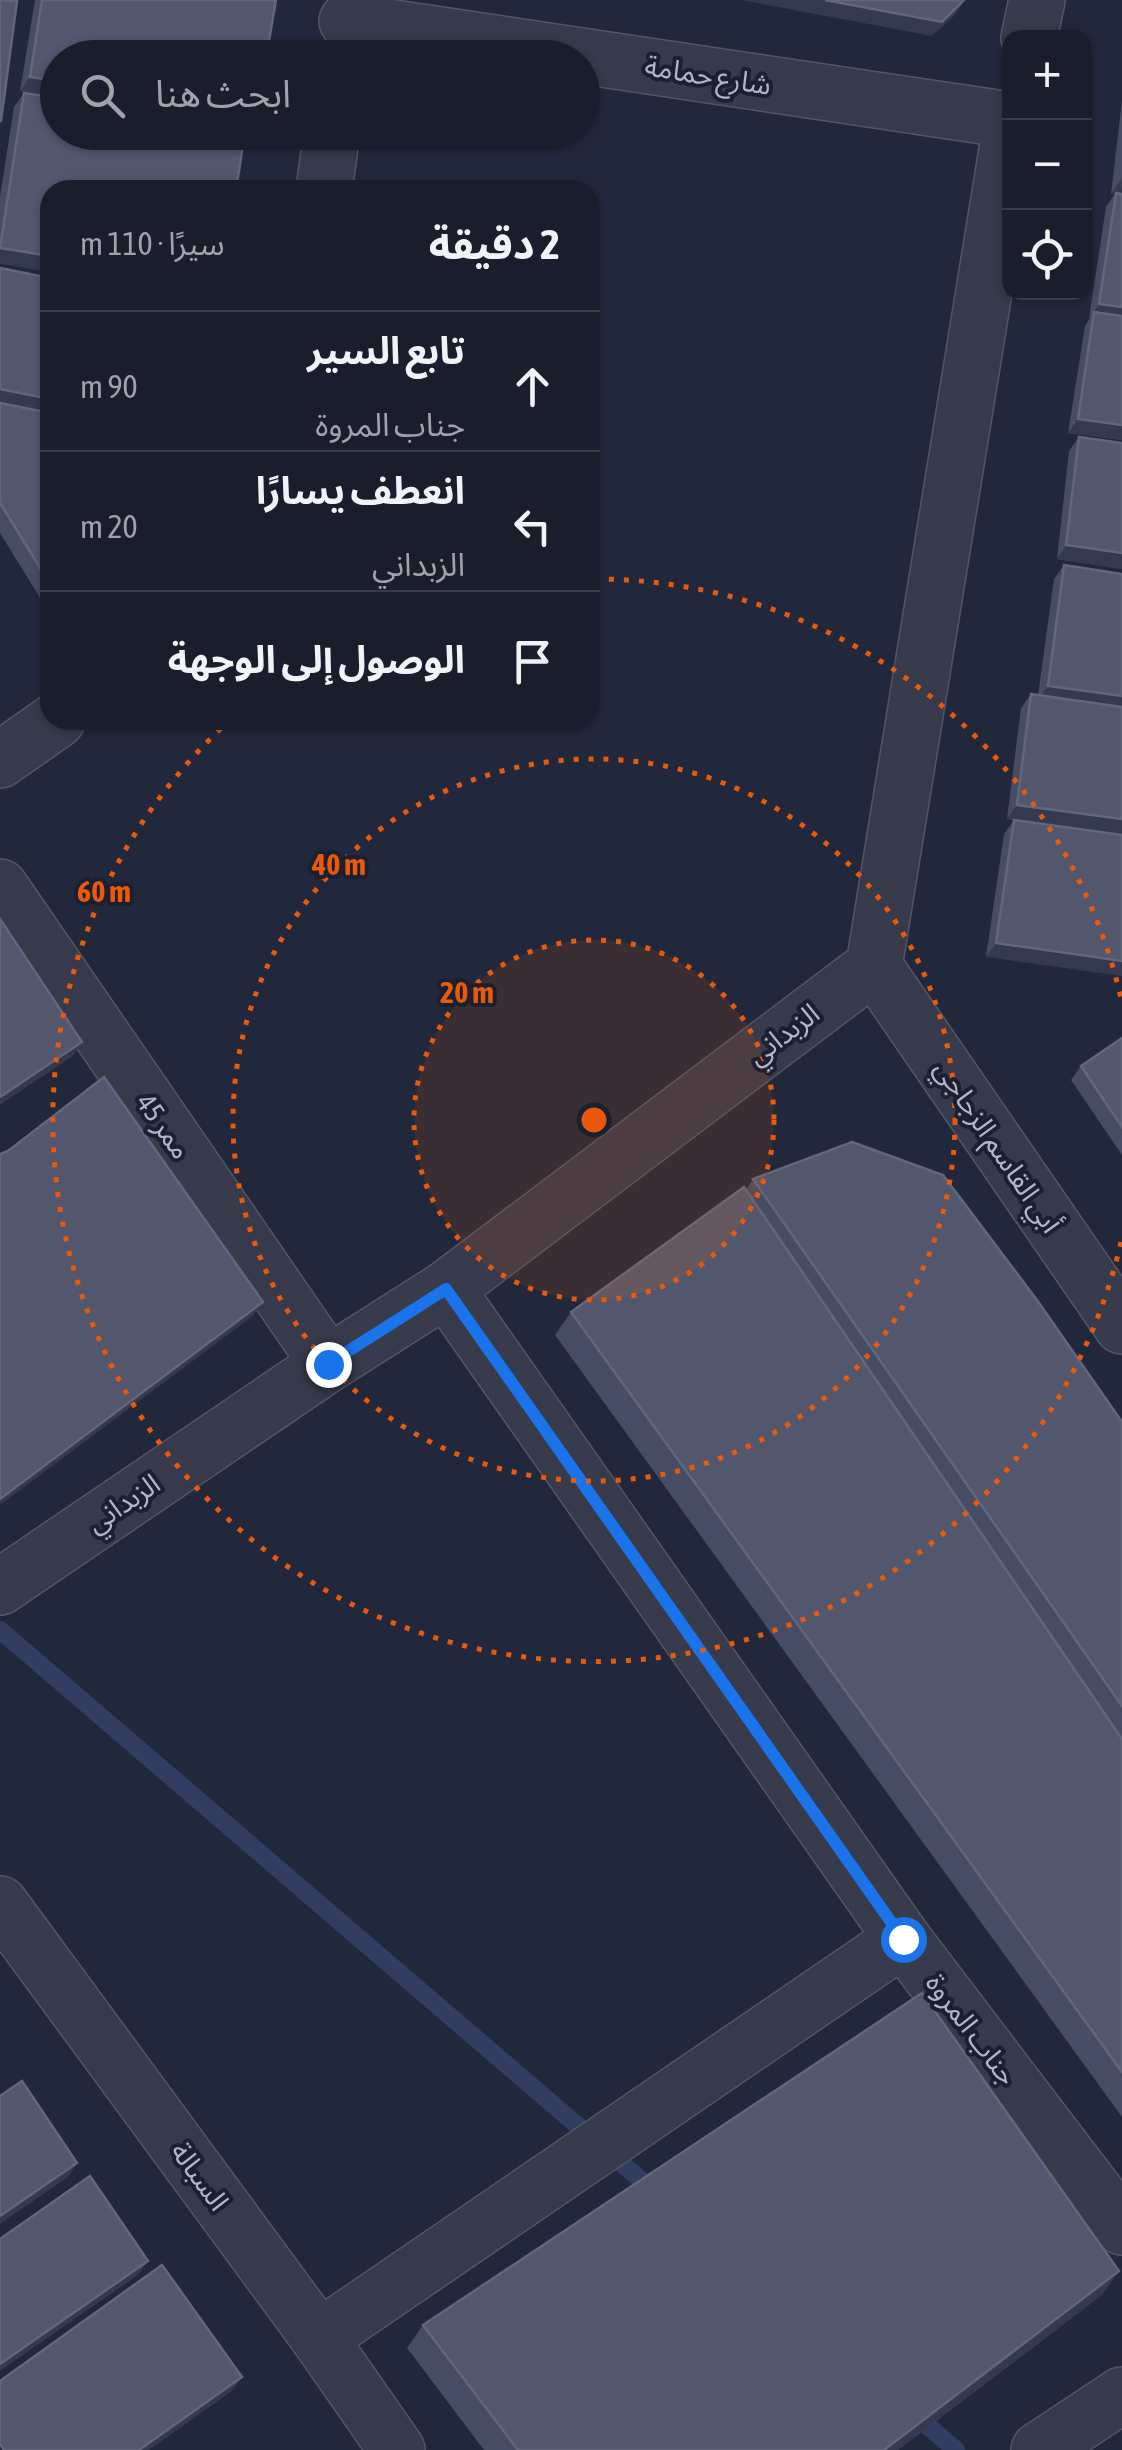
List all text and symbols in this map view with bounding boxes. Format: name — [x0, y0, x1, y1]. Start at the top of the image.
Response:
map controls — [1002, 30, 1092, 300]
button: + — [1002, 30, 1092, 120]
search box — [40, 40, 600, 150]
street label: شارع حمامة — [642, 49, 773, 106]
icon: search — [75, 68, 130, 123]
text: ابحث هنا — [155, 72, 291, 115]
button: − — [1002, 120, 1092, 210]
button: locate — [1002, 210, 1092, 300]
text: 2 دقيقة — [429, 220, 560, 268]
text: سيرًا · 110 m — [80, 225, 225, 262]
text: تابع السير — [307, 329, 465, 372]
icon: ahead — [505, 359, 560, 414]
text: 90 m — [80, 368, 138, 405]
text: جناب المروة — [315, 406, 465, 443]
text: انعطف يسارًا — [256, 469, 465, 512]
icon: left — [505, 499, 560, 554]
text: 20 m — [80, 508, 138, 545]
text: الزبداني — [372, 546, 465, 583]
icon: arrive — [505, 634, 560, 689]
text: الوصول إلى الوجهة — [168, 638, 465, 681]
text: 40 m — [311, 847, 366, 881]
text: 60 m — [77, 874, 131, 908]
text: 20 m — [440, 975, 494, 1009]
street label: الزبداني — [741, 997, 828, 1076]
street label: أبي القاسم الزجاجي — [923, 1053, 1069, 1242]
street label: ممر 45 — [129, 1087, 198, 1165]
centre of rings — [576, 1102, 612, 1138]
route end — [306, 1342, 352, 1388]
street label: الزبداني — [80, 1467, 169, 1544]
route start — [881, 1917, 927, 1963]
street label: جناب المروة — [919, 1967, 1024, 2092]
street label: السبالة — [165, 2136, 235, 2216]

